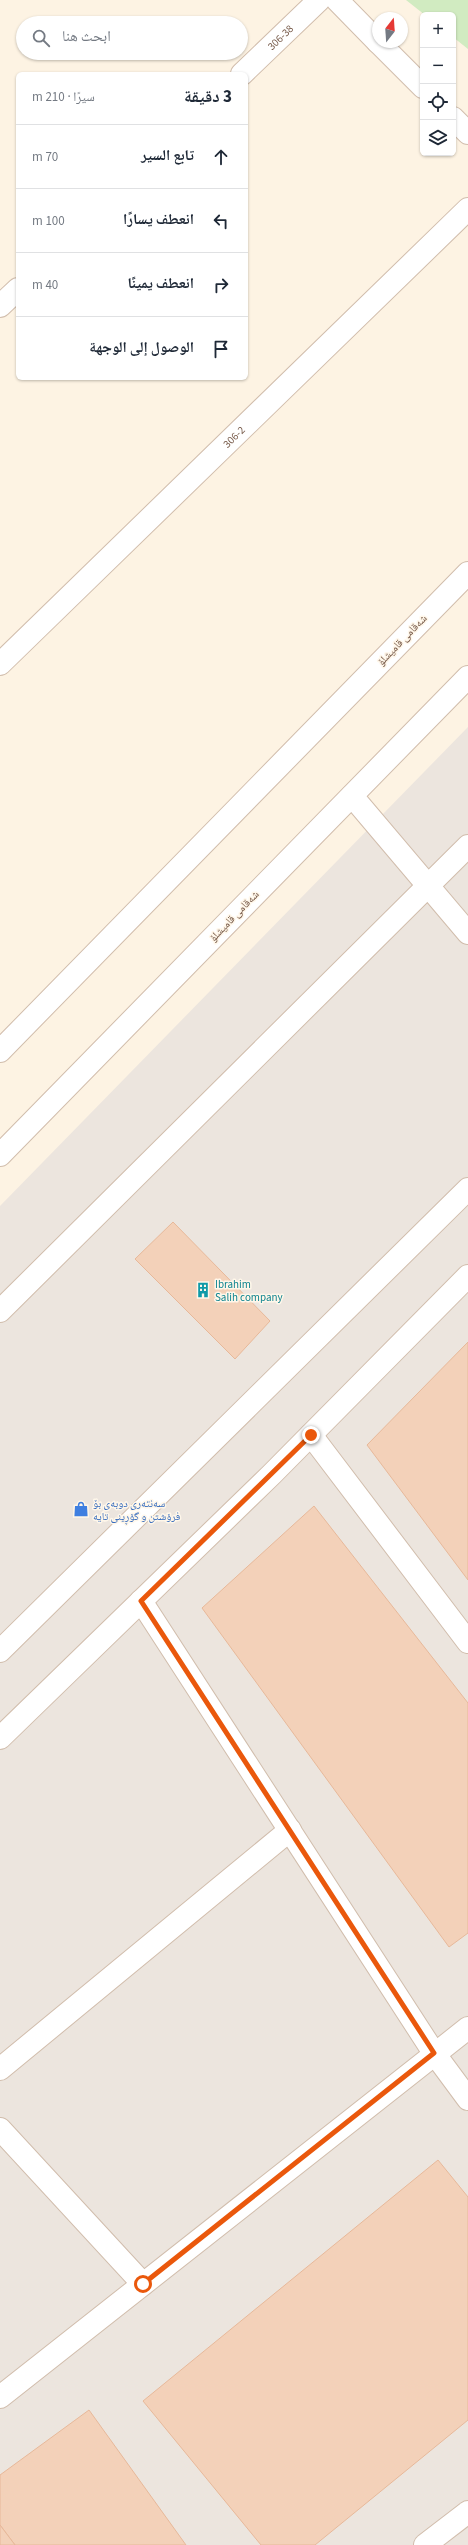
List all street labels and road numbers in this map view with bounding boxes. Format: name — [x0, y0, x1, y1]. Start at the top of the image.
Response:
street label: 306-38 — [264, 21, 297, 53]
street label: 306-2 — [219, 423, 248, 451]
street label: شەقامی قامیشلۆ — [374, 611, 430, 669]
street label: شەقامی قامیشلۆ — [206, 887, 262, 945]

